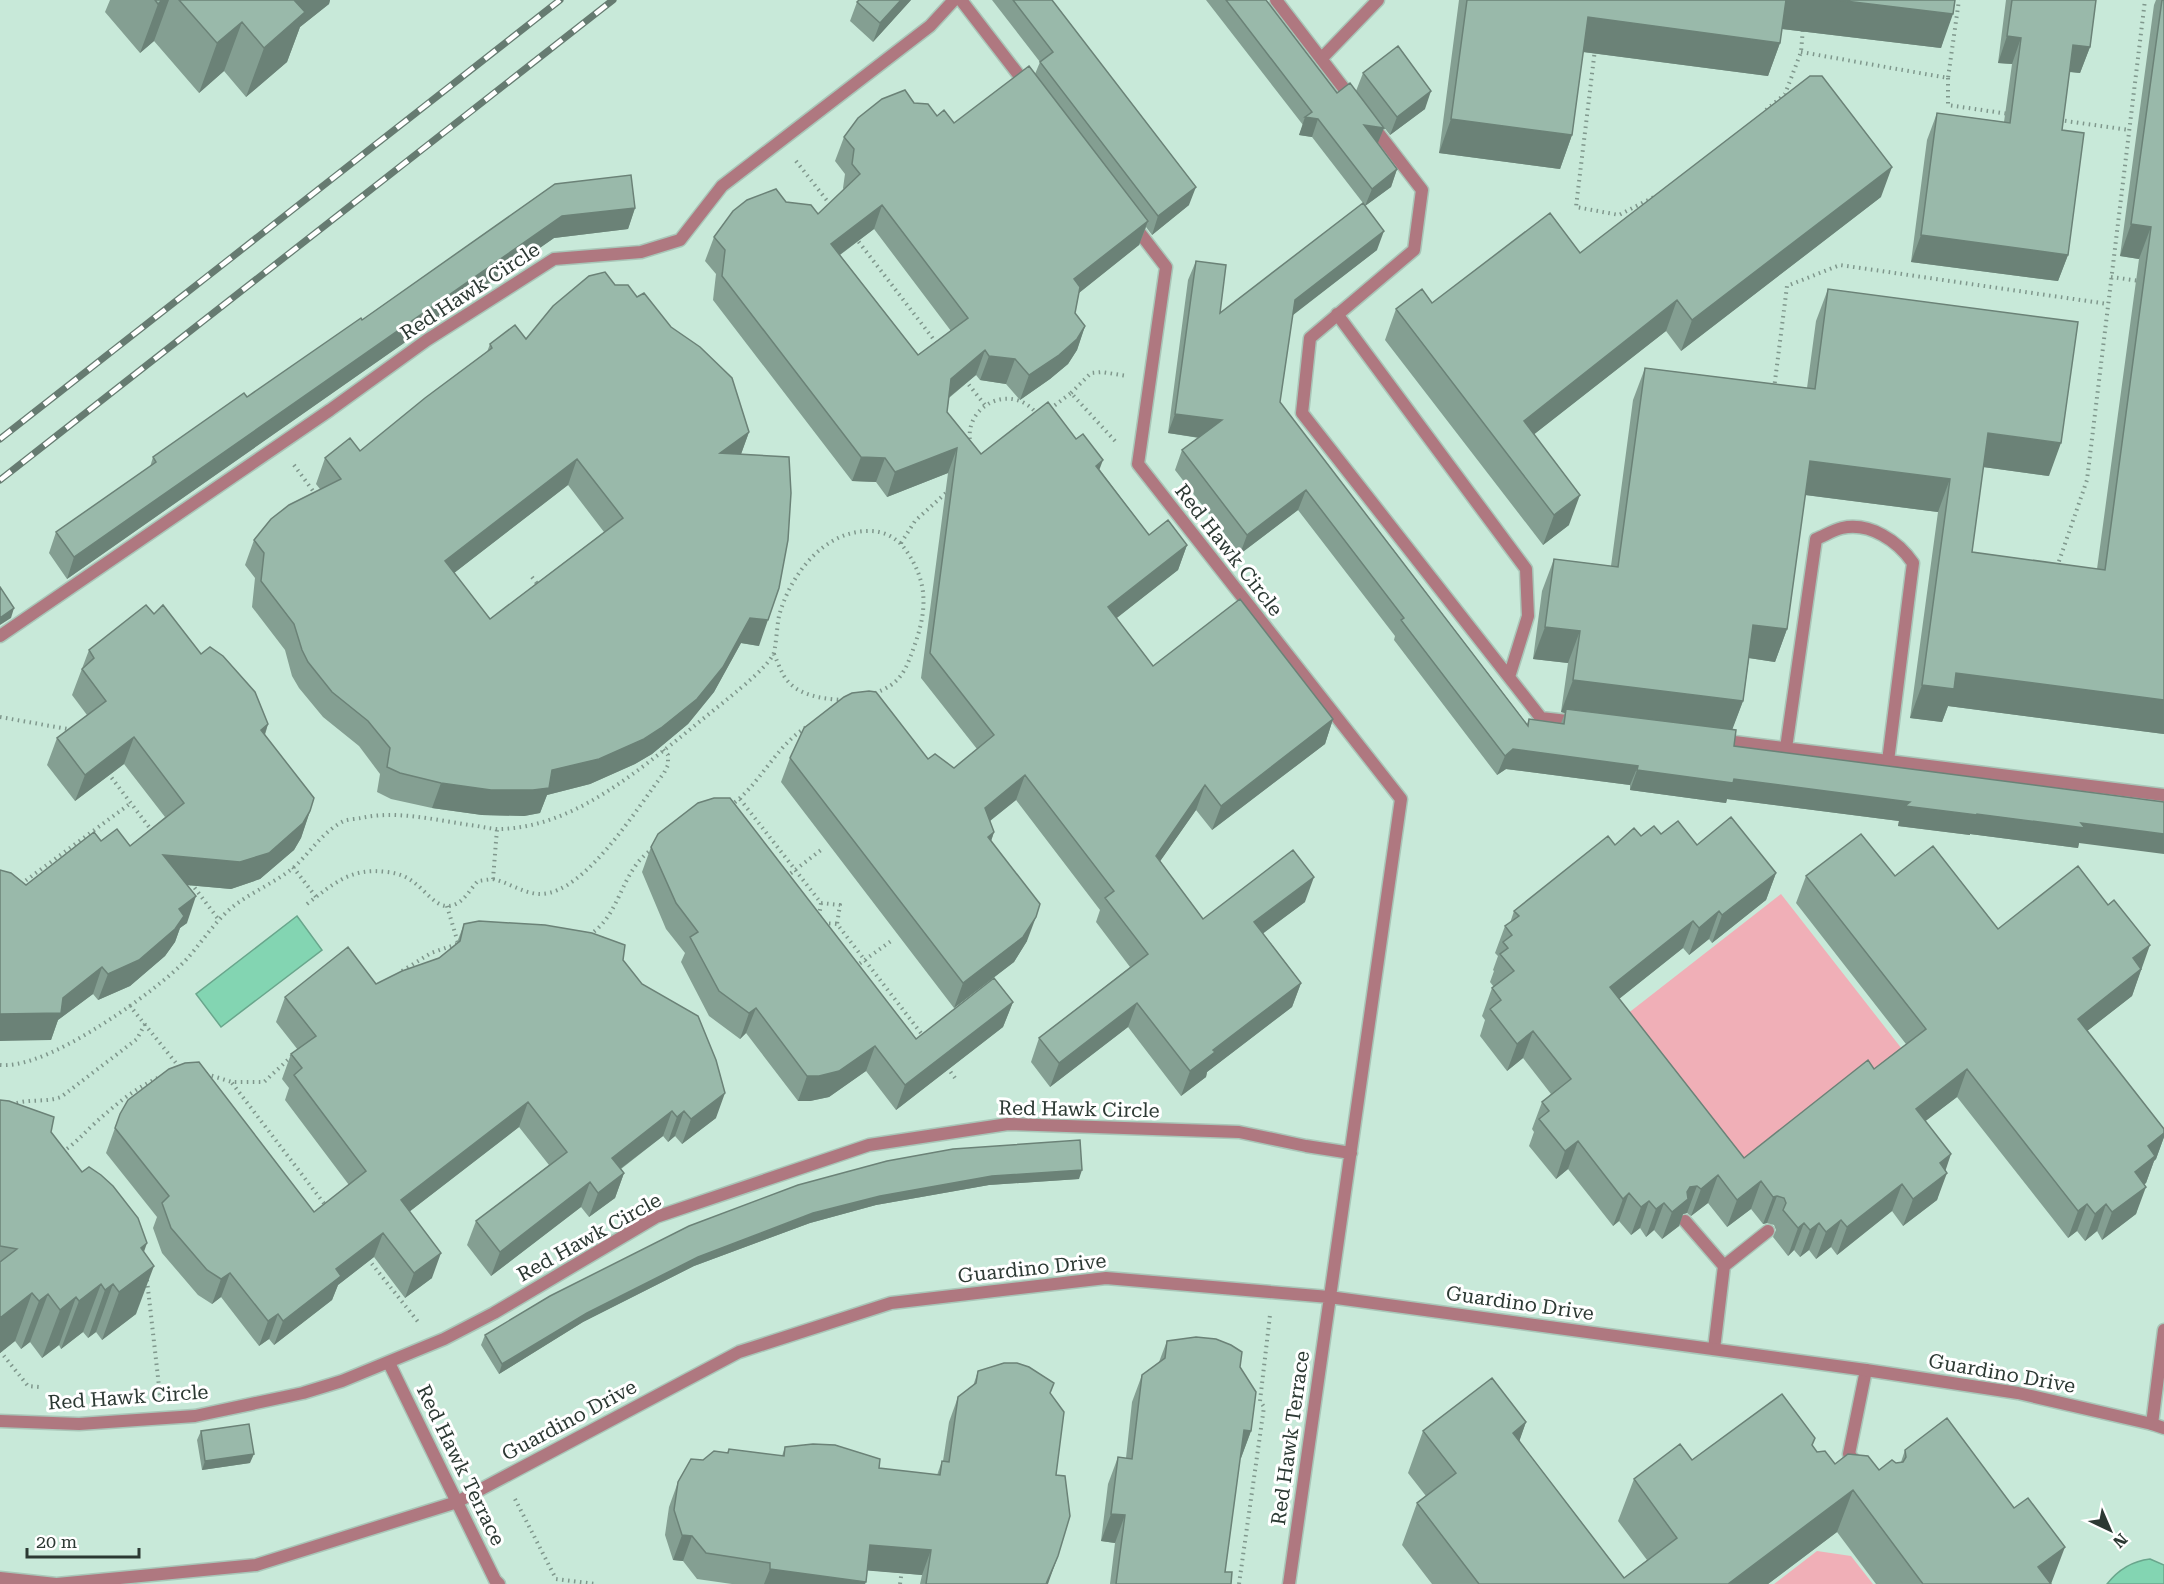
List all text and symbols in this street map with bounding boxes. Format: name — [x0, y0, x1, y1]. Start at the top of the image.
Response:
street label: Red Hawk Circle — [396, 237, 544, 345]
street label: Red Hawk Circle — [1170, 479, 1288, 621]
street label: Red Hawk Circle — [998, 1096, 1160, 1122]
street label: Red Hawk Circle — [513, 1187, 665, 1287]
street label: Guardino Drive — [957, 1248, 1107, 1288]
street label: Guardino Drive — [1445, 1281, 1595, 1325]
street label: Guardino Drive — [1927, 1348, 2077, 1398]
street label: Red Hawk Terrace — [1266, 1349, 1314, 1527]
street label: Guardino Drive — [498, 1374, 640, 1466]
street label: Red Hawk Circle — [47, 1379, 209, 1415]
street label: Red Hawk Terrace — [412, 1381, 510, 1549]
north arrow — [2080, 1500, 2140, 1560]
scale bar — [27, 1521, 140, 1559]
text: N — [2109, 1529, 2131, 1552]
text: 20 m — [36, 1531, 77, 1552]

